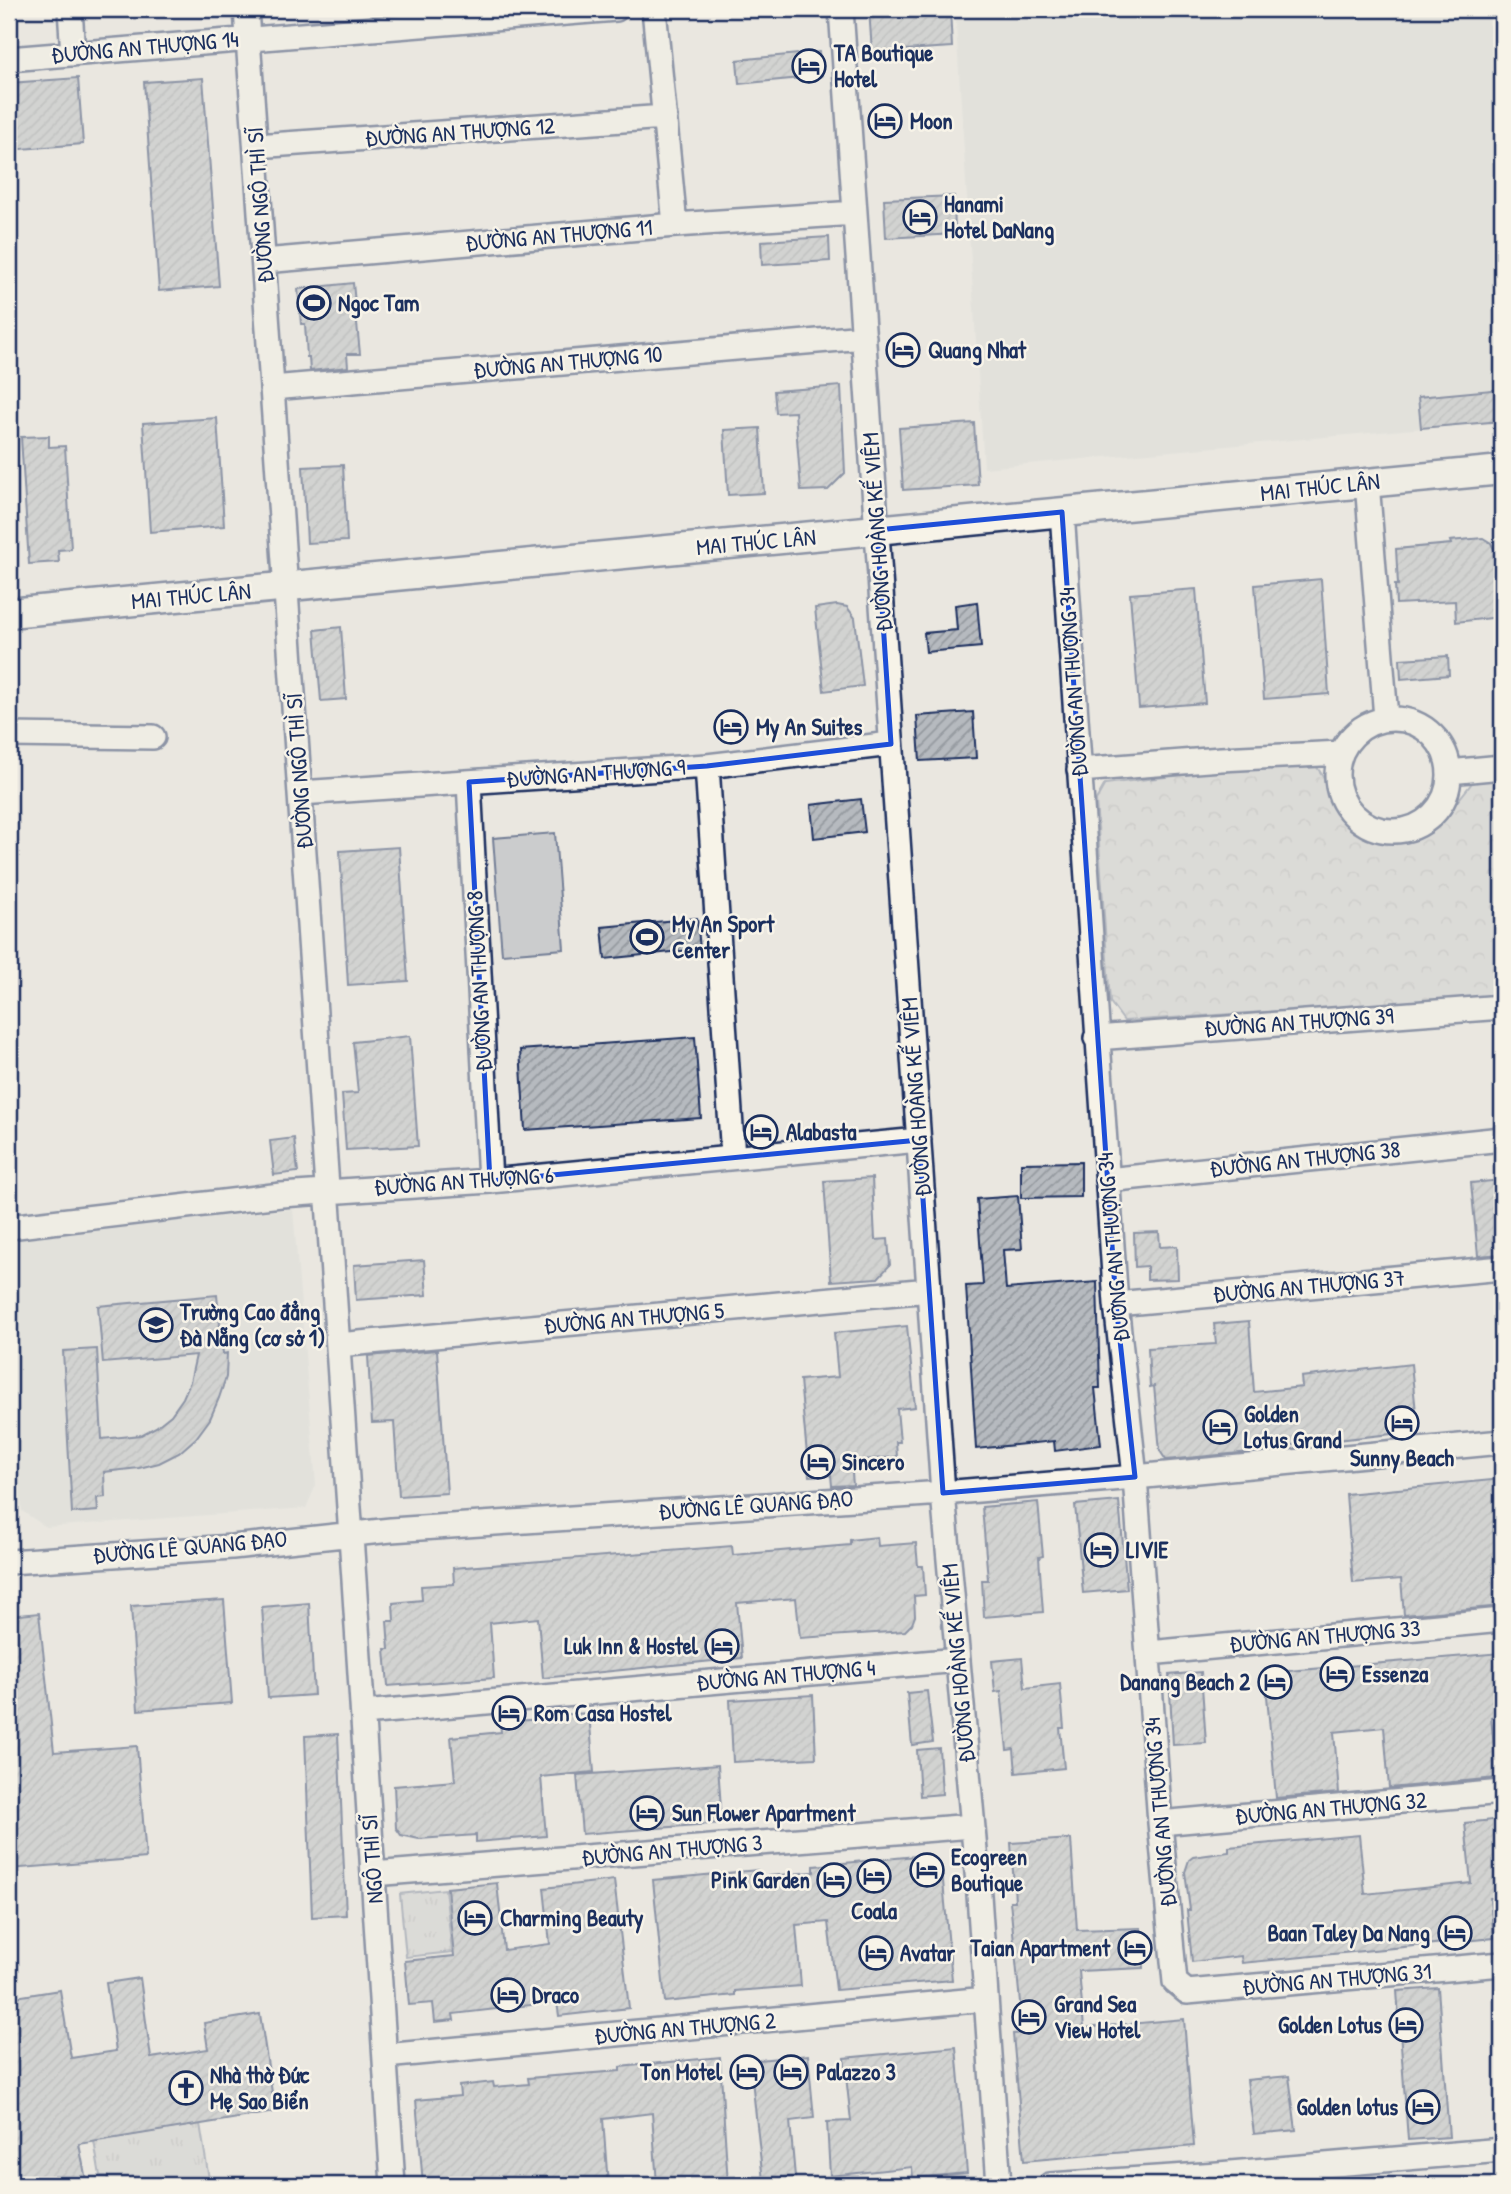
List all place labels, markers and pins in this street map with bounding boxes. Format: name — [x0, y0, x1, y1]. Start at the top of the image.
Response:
place label: TA Boutique Hotel — [833, 37, 934, 94]
hotel icon: TA Boutique Hotel — [790, 47, 828, 85]
hotel icon: Moon — [866, 102, 904, 140]
place label: Moon — [910, 105, 953, 136]
place label: Hanami Hotel DaNang — [944, 188, 1054, 246]
hotel icon: Hanami Hotel DaNang — [901, 198, 939, 236]
sports icon: Ngoc Tam — [295, 284, 333, 322]
place label: Ngoc Tam — [338, 287, 420, 319]
hotel icon: Quang Nhat — [884, 331, 922, 369]
place label: Quang Nhat — [928, 334, 1027, 366]
hotel icon: My An Suites — [712, 708, 750, 746]
place label: My An Suites — [756, 711, 863, 743]
place label: My An Sport Center — [672, 908, 775, 965]
sports icon: My An Sport Center — [628, 918, 666, 956]
hotel icon: Alabasta — [742, 1113, 780, 1151]
place label: Alabasta — [786, 1116, 857, 1147]
place label: Trường Cao đẳng Đà Nẵng (cơ sở 1) — [179, 1296, 325, 1354]
school or university icon: Trường Cao đẳng Đà Nẵng (cơ sở 1) — [137, 1306, 175, 1344]
place label: Golden Lotus Grand — [1244, 1398, 1341, 1455]
hotel icon: Sunny Beach — [1383, 1404, 1421, 1442]
hotel icon: Golden Lotus Grand — [1201, 1408, 1239, 1446]
place label: Sunny Beach — [1350, 1442, 1454, 1474]
hotel icon: Sincero — [799, 1443, 837, 1481]
place label: Sincero — [842, 1446, 905, 1477]
hotel icon: LIVIE — [1082, 1531, 1120, 1569]
place label: LIVIE — [1126, 1534, 1169, 1565]
hotel icon: Luk Inn & Hostel — [703, 1627, 741, 1665]
place label: Luk Inn & Hostel — [564, 1630, 699, 1661]
hotel icon: Essenza — [1318, 1655, 1356, 1693]
place label: Essenza — [1362, 1658, 1428, 1689]
hotel icon: Danang Beach 2 — [1256, 1663, 1294, 1701]
place label: Danang Beach 2 — [1120, 1666, 1250, 1698]
hotel icon: Rom Casa Hostel — [490, 1694, 528, 1732]
place label: Rom Casa Hostel — [534, 1697, 672, 1728]
hotel icon: Sun Flower Apartment — [628, 1794, 666, 1832]
place label: Sun Flower Apartment — [672, 1797, 856, 1829]
place label: Ecogreen Boutique — [951, 1841, 1027, 1899]
hotel icon: Ecogreen Boutique — [908, 1851, 946, 1889]
hotel icon: Coala — [855, 1857, 893, 1895]
hotel icon: Pink Garden — [815, 1861, 853, 1899]
place label: Pink Garden — [711, 1864, 810, 1895]
place label: Coala — [851, 1895, 897, 1926]
hotel icon: Charming Beauty — [456, 1899, 494, 1937]
place label: Charming Beauty — [500, 1902, 644, 1934]
hotel icon: Baan Taley Da Nang — [1436, 1914, 1474, 1952]
place label: Baan Taley Da Nang — [1267, 1917, 1430, 1949]
hotel icon: Taian Apartment — [1116, 1929, 1154, 1967]
place label: Taian Apartment — [969, 1932, 1111, 1964]
hotel icon: Avatar — [857, 1934, 895, 1972]
place label: Avatar — [900, 1937, 955, 1968]
hotel icon: Draco — [489, 1976, 527, 2014]
place label: Draco — [532, 1979, 580, 2010]
place label: Grand Sea View Hotel — [1054, 1988, 1141, 2045]
hotel icon: Grand Sea View Hotel — [1010, 1998, 1048, 2036]
hotel icon: Golden Lotus — [1387, 2006, 1425, 2044]
place label: Golden Lotus — [1278, 2009, 1382, 2040]
hotel icon: Ton Motel — [728, 2053, 766, 2091]
hotel icon: Palazzo 3 — [772, 2053, 810, 2091]
place label: Ton Motel — [639, 2056, 723, 2087]
place label: Palazzo 3 — [816, 2056, 896, 2087]
place label: Nhà thờ Đức Mẹ Sao Biển — [210, 2059, 310, 2116]
church icon: Nhà thờ Đức Mẹ Sao Biển — [167, 2069, 205, 2107]
hotel icon: Golden lotus — [1404, 2088, 1442, 2126]
place label: Golden lotus — [1296, 2091, 1398, 2122]

